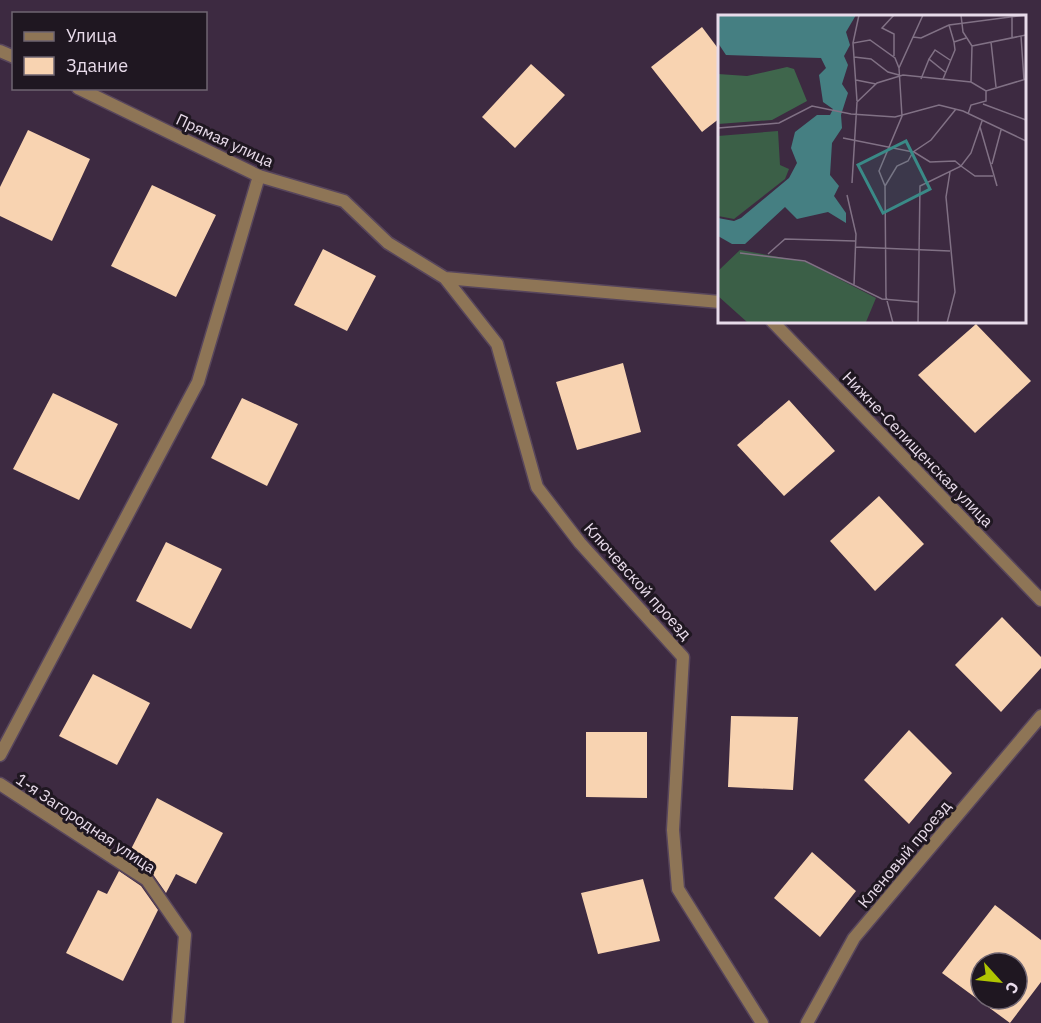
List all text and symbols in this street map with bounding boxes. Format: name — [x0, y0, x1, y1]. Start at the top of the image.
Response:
legend — [12, 12, 207, 90]
inset map — [718, 15, 1026, 322]
text: Улица — [66, 24, 117, 47]
text: Здание — [66, 54, 128, 77]
street label: Прямая улица — [173, 109, 277, 171]
street label: Нижне-Селищенская улица — [838, 367, 998, 531]
street label: Ключевской проезд — [580, 518, 696, 644]
street label: 1-я Загородная улица — [12, 769, 160, 877]
street label: Кленовый проезд — [853, 796, 955, 912]
north arrow — [969, 951, 1029, 1011]
text: С — [1001, 979, 1024, 997]

